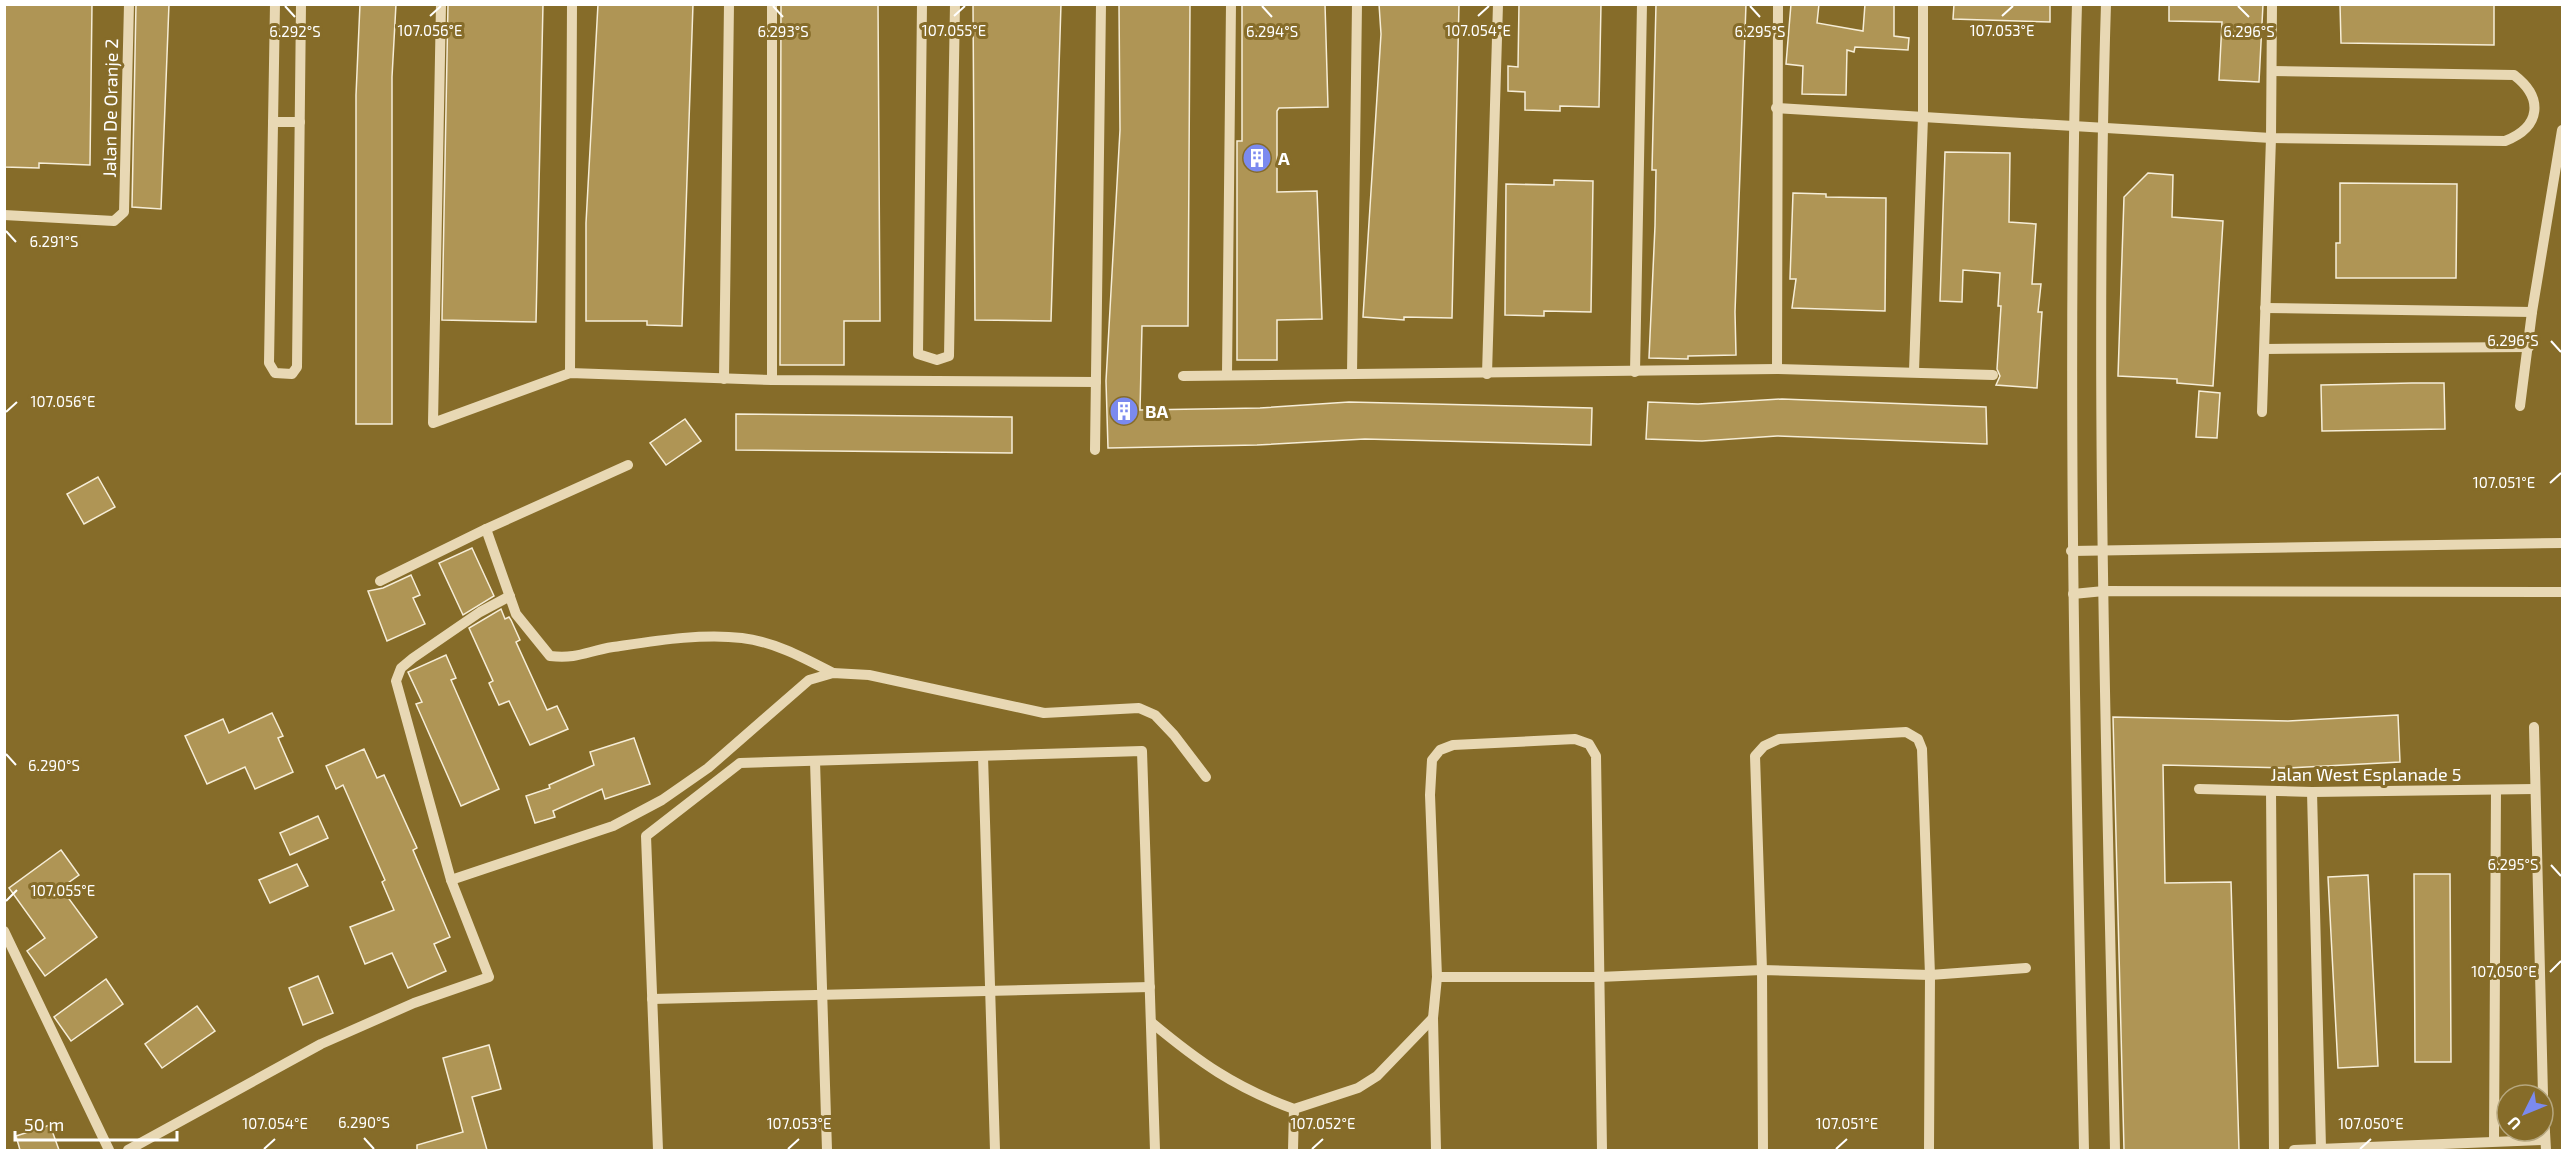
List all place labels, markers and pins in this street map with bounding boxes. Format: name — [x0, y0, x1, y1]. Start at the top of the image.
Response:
building icon: A — [1241, 142, 1273, 174]
place label: A — [1278, 147, 1290, 169]
building icon: BA — [1108, 395, 1140, 427]
place label: BA — [1145, 400, 1169, 422]

